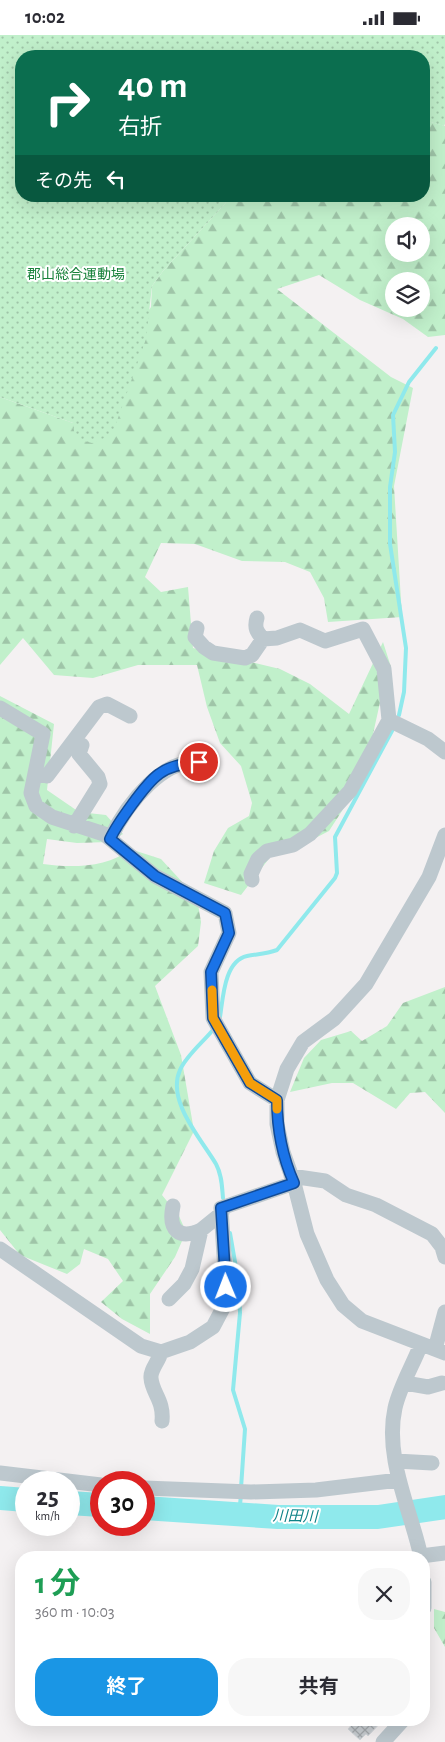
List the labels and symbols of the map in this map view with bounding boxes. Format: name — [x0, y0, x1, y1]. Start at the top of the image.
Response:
park label: 郡山総合運動場 — [27, 267, 125, 282]
pin — [178, 741, 220, 783]
position arrow — [199, 1260, 251, 1312]
speed limit sign: 30 — [90, 1471, 155, 1536]
water label: 川田川 — [272, 1509, 320, 1524]

